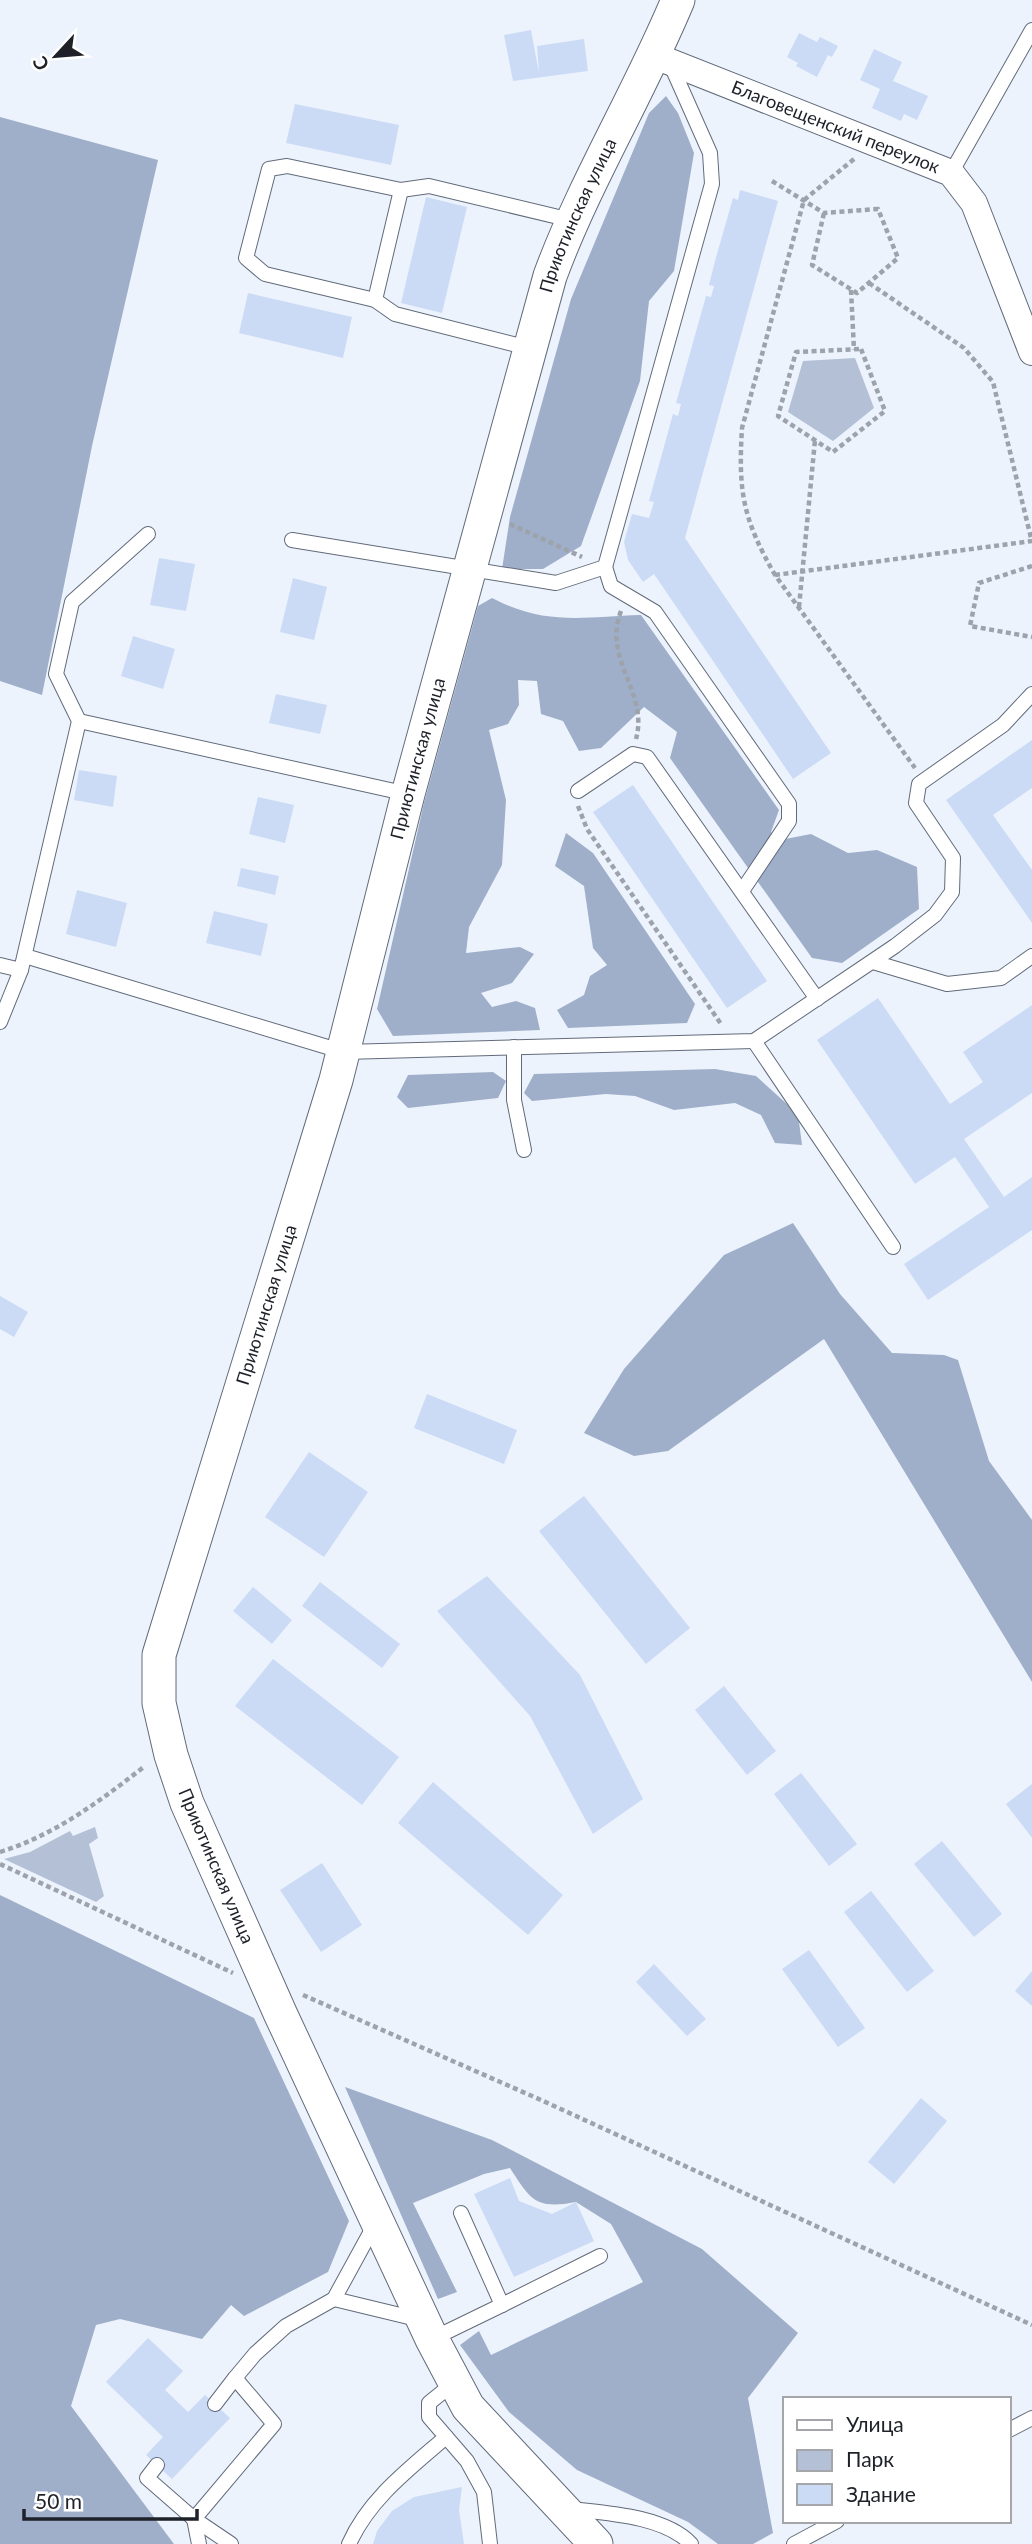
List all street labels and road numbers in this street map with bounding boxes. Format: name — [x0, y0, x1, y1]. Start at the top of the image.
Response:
street label: Благовещенский переулок — [728, 75, 944, 178]
street label: Приютинская улица — [534, 134, 620, 295]
street label: Приютинская улица — [385, 675, 449, 842]
street label: Приютинская улица — [231, 1222, 301, 1387]
street label: Приютинская улица — [174, 1785, 260, 1946]

